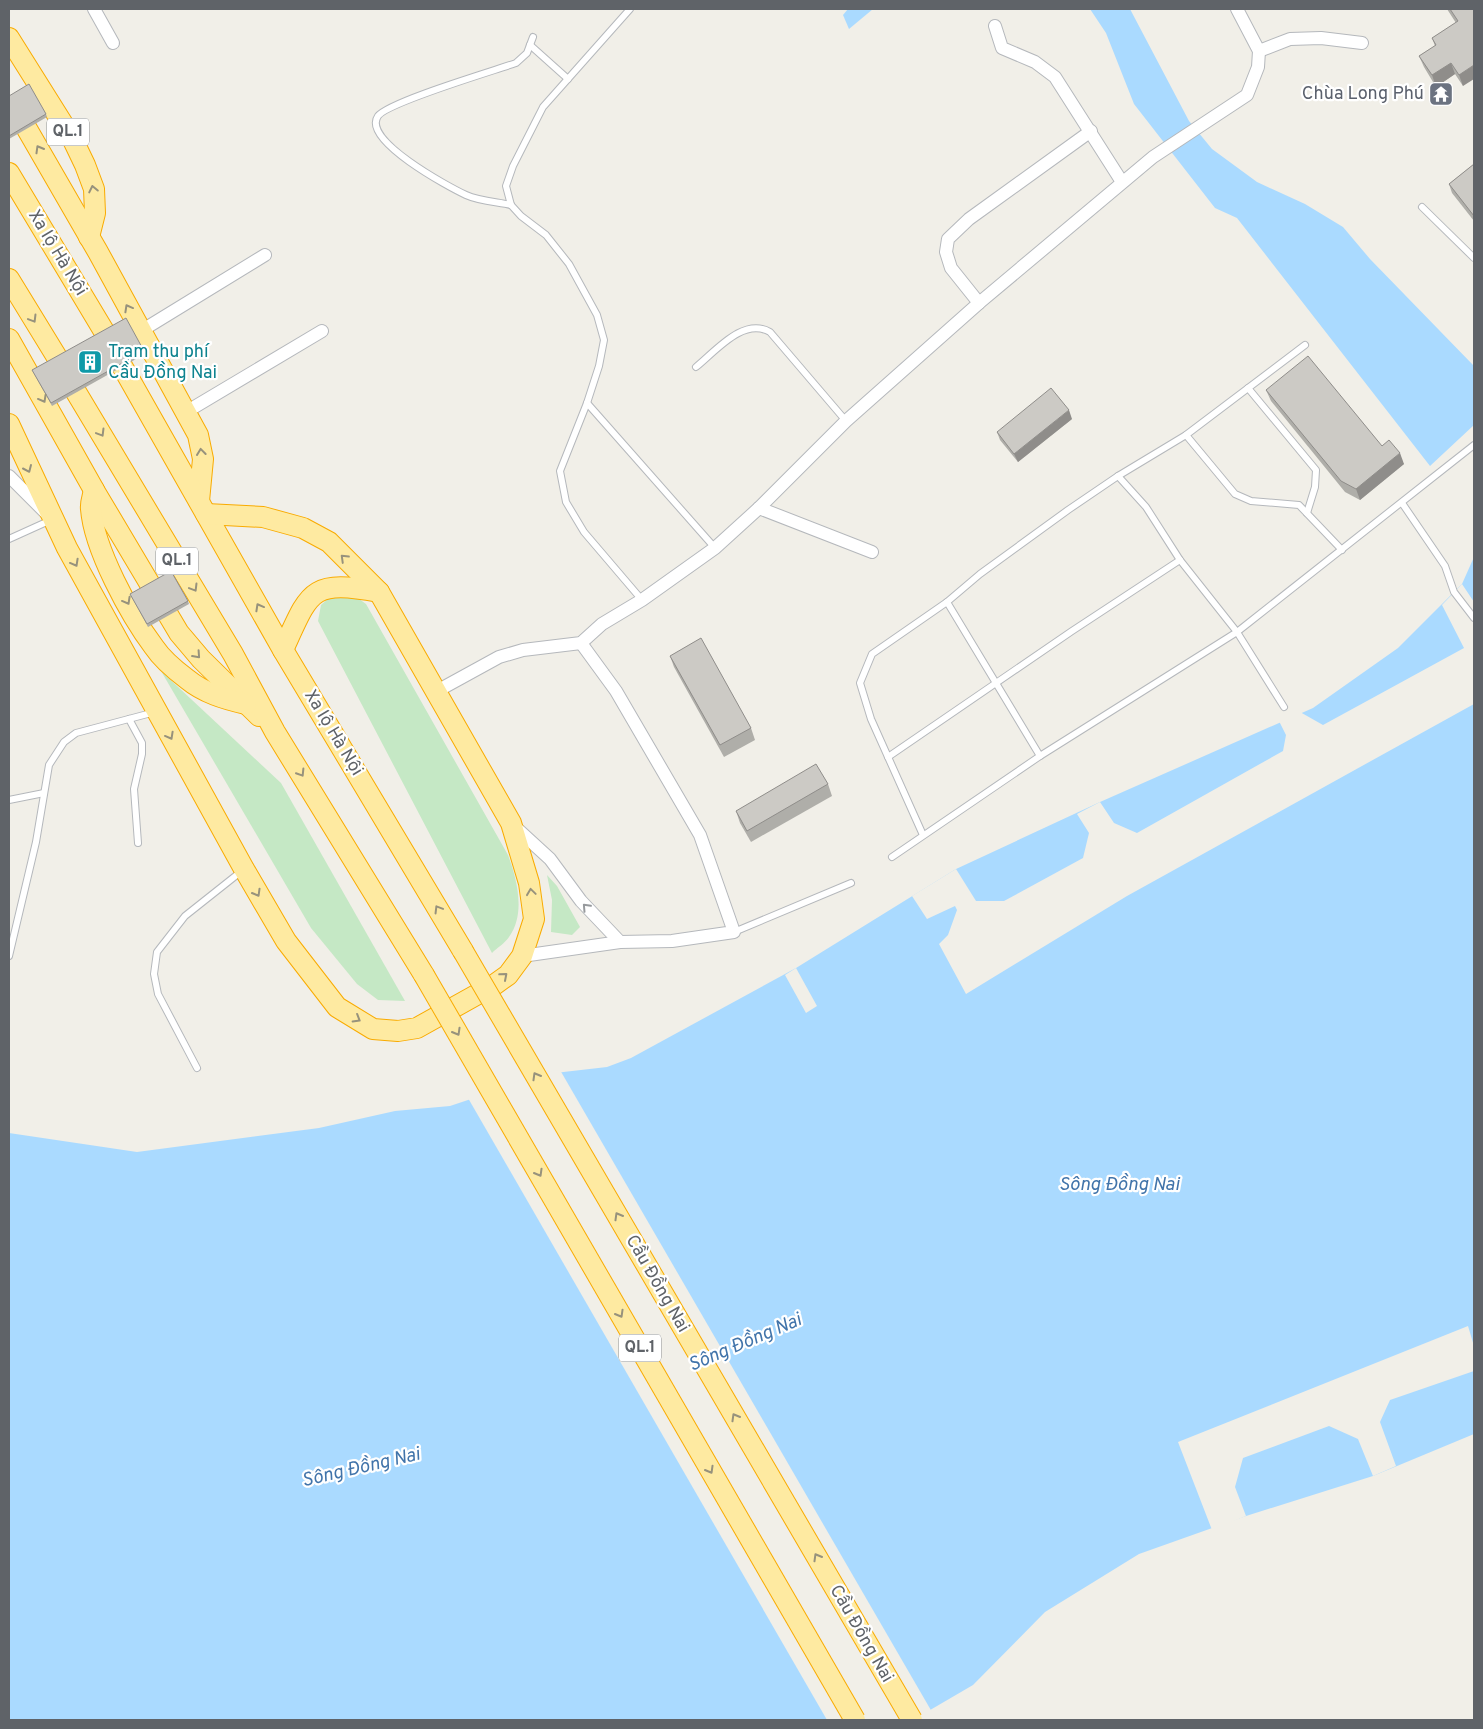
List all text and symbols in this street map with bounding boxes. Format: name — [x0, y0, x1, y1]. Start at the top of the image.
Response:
temple icon: Chùa Long Phú — [1428, 81, 1454, 107]
place label: Chùa Long Phú — [1302, 83, 1424, 106]
road number: QL.1 — [47, 118, 89, 146]
one-way arrow — [35, 145, 45, 154]
one-way arrow — [88, 185, 99, 193]
street label: Xa lộ Hà Nội — [22, 206, 92, 300]
one-way arrow — [125, 304, 135, 313]
one-way arrow — [27, 314, 37, 323]
place label: Trạm thu phí Cầu Đồng Nai — [108, 341, 217, 385]
building icon: Trạm thu phí Cầu Đồng Nai — [77, 349, 103, 375]
one-way arrow — [36, 394, 46, 403]
one-way arrow — [95, 428, 105, 437]
one-way arrow — [196, 448, 207, 456]
one-way arrow — [22, 464, 33, 473]
road number: QL.1 — [156, 548, 198, 574]
one-way arrow — [341, 554, 350, 563]
one-way arrow — [68, 557, 78, 566]
one-way arrow — [187, 583, 197, 592]
one-way arrow — [121, 596, 131, 605]
one-way arrow — [255, 604, 265, 613]
one-way arrow — [191, 649, 200, 658]
street label: Xa lộ Hà Nội — [298, 686, 368, 780]
one-way arrow — [163, 730, 173, 739]
one-way arrow — [294, 768, 304, 777]
one-way arrow — [251, 887, 261, 896]
one-way arrow — [526, 888, 536, 897]
one-way arrow — [583, 903, 592, 912]
one-way arrow — [434, 906, 444, 915]
one-way arrow — [499, 973, 508, 982]
one-way arrow — [351, 1012, 360, 1022]
one-way arrow — [451, 1027, 461, 1036]
one-way arrow — [532, 1072, 542, 1081]
one-way arrow — [532, 1168, 542, 1177]
water label: Sông Đồng Nai — [1059, 1173, 1181, 1197]
one-way arrow — [614, 1213, 624, 1222]
street label: Cầu Đồng Nai — [620, 1230, 695, 1337]
one-way arrow — [614, 1308, 624, 1317]
water label: Sông Đồng Nai — [685, 1308, 806, 1378]
road number: QL.1 — [619, 1335, 661, 1362]
one-way arrow — [731, 1413, 741, 1422]
water label: Sông Đồng Nai — [299, 1442, 424, 1493]
one-way arrow — [704, 1464, 714, 1473]
one-way arrow — [813, 1554, 823, 1563]
street label: Cầu Đồng Nai — [824, 1580, 899, 1687]

